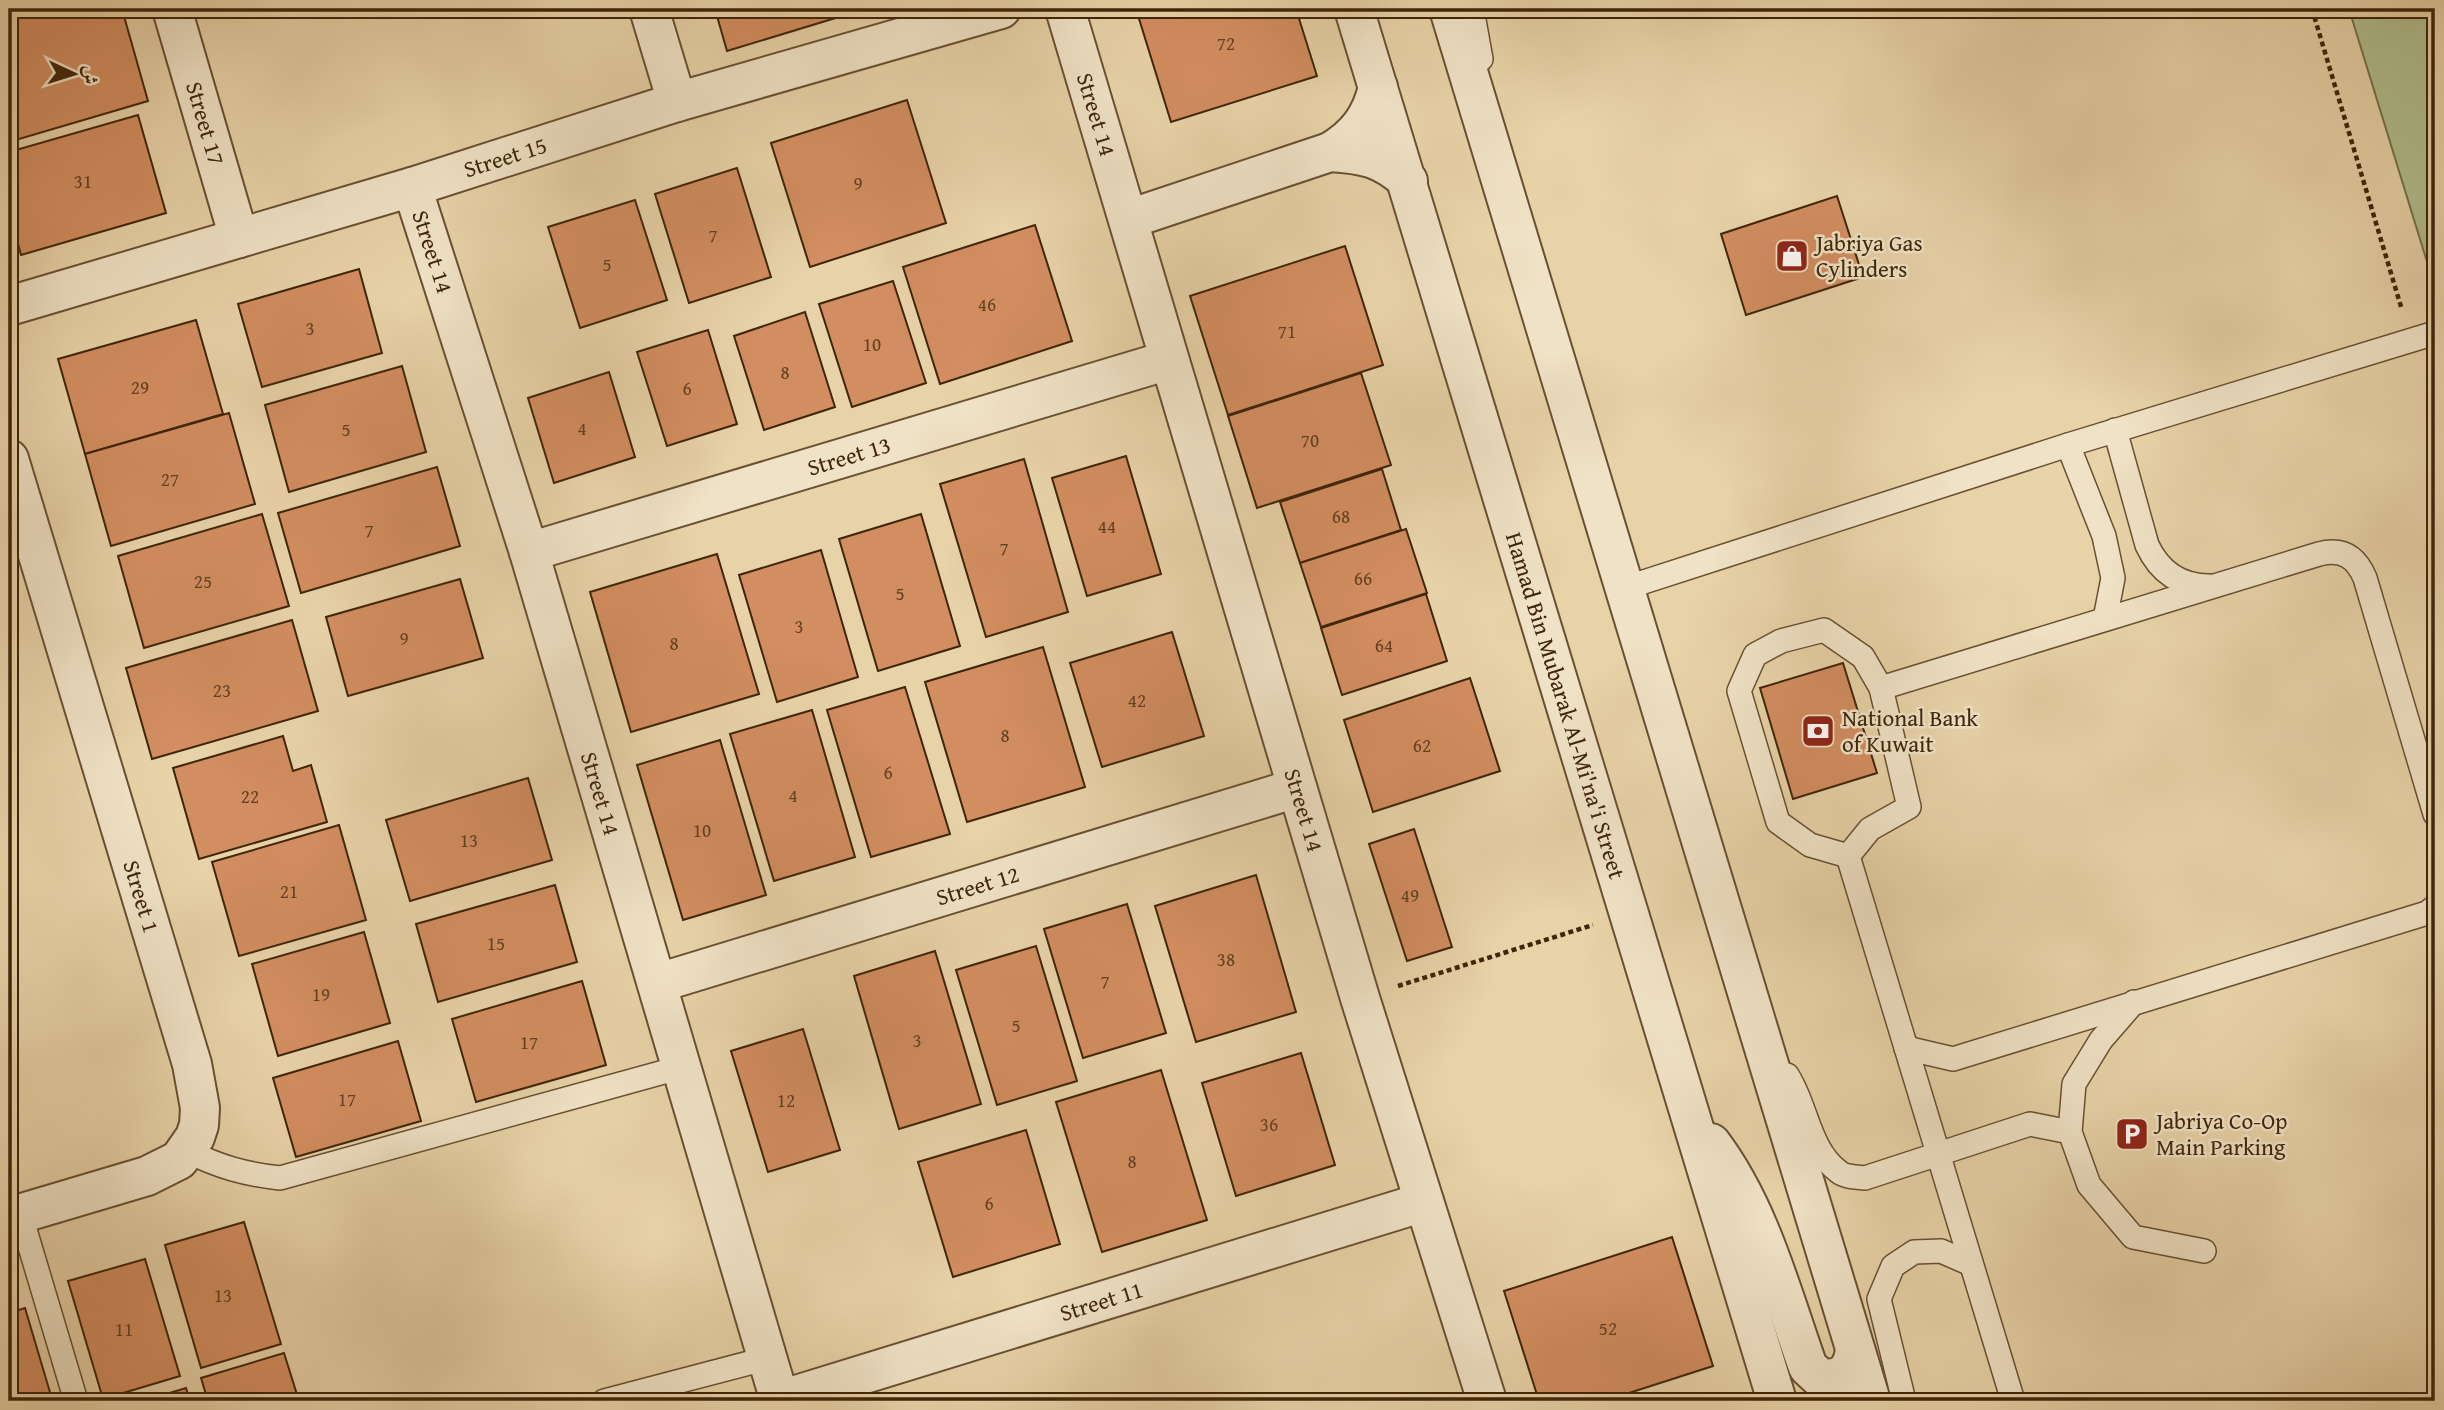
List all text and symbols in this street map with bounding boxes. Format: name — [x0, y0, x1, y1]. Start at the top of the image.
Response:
house number: 72 — [1217, 29, 1235, 57]
north arrow — [38, 38, 108, 108]
text: ش — [76, 65, 106, 86]
street label: Street 14 — [1069, 69, 1125, 160]
street label: Street 17 — [178, 77, 234, 169]
street label: Street 15 — [459, 128, 551, 185]
house number: 31 — [74, 167, 92, 195]
house number: 9 — [853, 169, 863, 197]
street label: Street 14 — [404, 206, 462, 297]
house number: 7 — [708, 221, 718, 249]
place label: Jabriya Gas Cylinders — [1813, 226, 1923, 285]
shop icon: Jabriya Gas Cylinders — [1773, 237, 1811, 275]
house number: 5 — [602, 250, 612, 278]
house number: 46 — [978, 290, 996, 318]
house number: 3 — [305, 314, 315, 342]
house number: 71 — [1278, 317, 1296, 345]
house number: 10 — [863, 330, 881, 358]
house number: 8 — [780, 358, 790, 386]
house number: 29 — [131, 373, 149, 401]
house number: 6 — [682, 374, 692, 402]
house number: 4 — [577, 414, 587, 442]
house number: 5 — [341, 415, 351, 443]
house number: 70 — [1301, 426, 1319, 454]
street label: Street 13 — [803, 427, 894, 484]
house number: 27 — [161, 465, 179, 493]
house number: 68 — [1332, 502, 1350, 530]
house number: 44 — [1098, 512, 1116, 540]
house number: 7 — [364, 516, 374, 544]
street label: Hamad Bin Mubarak Al-Mi'na'i Street — [1498, 528, 1634, 883]
house number: 7 — [999, 534, 1009, 562]
house number: 66 — [1354, 564, 1372, 592]
house number: 25 — [194, 567, 212, 595]
house number: 5 — [895, 579, 905, 607]
house number: 3 — [794, 612, 804, 640]
house number: 9 — [399, 624, 409, 652]
house number: 8 — [669, 629, 679, 657]
house number: 64 — [1375, 631, 1393, 659]
house number: 23 — [213, 676, 231, 704]
house number: 42 — [1128, 686, 1146, 714]
place label: National Bank of Kuwait — [1842, 701, 1978, 760]
bank icon: National Bank of Kuwait — [1799, 712, 1837, 750]
house number: 8 — [1000, 721, 1010, 749]
house number: 62 — [1413, 731, 1431, 759]
street label: Street 14 — [573, 748, 629, 839]
house number: 6 — [883, 758, 893, 786]
street label: Street 14 — [1276, 764, 1332, 856]
house number: 4 — [788, 781, 798, 809]
house number: 22 — [241, 782, 259, 810]
house number: 10 — [693, 816, 711, 844]
house number: 13 — [460, 826, 478, 854]
street label: Street 1 — [115, 856, 168, 937]
street label: Street 12 — [932, 857, 1023, 913]
house number: 21 — [280, 877, 298, 905]
house number: 49 — [1401, 881, 1419, 909]
house number: 15 — [487, 929, 505, 957]
house number: 38 — [1217, 945, 1235, 973]
house number: 7 — [1100, 967, 1110, 995]
house number: 19 — [312, 980, 330, 1008]
house number: 5 — [1011, 1011, 1021, 1039]
house number: 3 — [912, 1026, 922, 1054]
house number: 17 — [520, 1028, 538, 1056]
house number: 17 — [338, 1085, 356, 1113]
house number: 12 — [777, 1086, 795, 1114]
place label: Jabriya Co-Op Main Parking — [2153, 1104, 2288, 1163]
house number: 36 — [1260, 1110, 1278, 1138]
parking icon: Jabriya Co-Op Main Parking — [2113, 1115, 2151, 1153]
house number: 8 — [1127, 1147, 1137, 1175]
house number: 6 — [984, 1189, 994, 1217]
street label: Street 11 — [1055, 1272, 1147, 1329]
house number: 13 — [214, 1281, 232, 1309]
house number: 52 — [1599, 1314, 1617, 1342]
house number: 11 — [115, 1315, 133, 1343]

